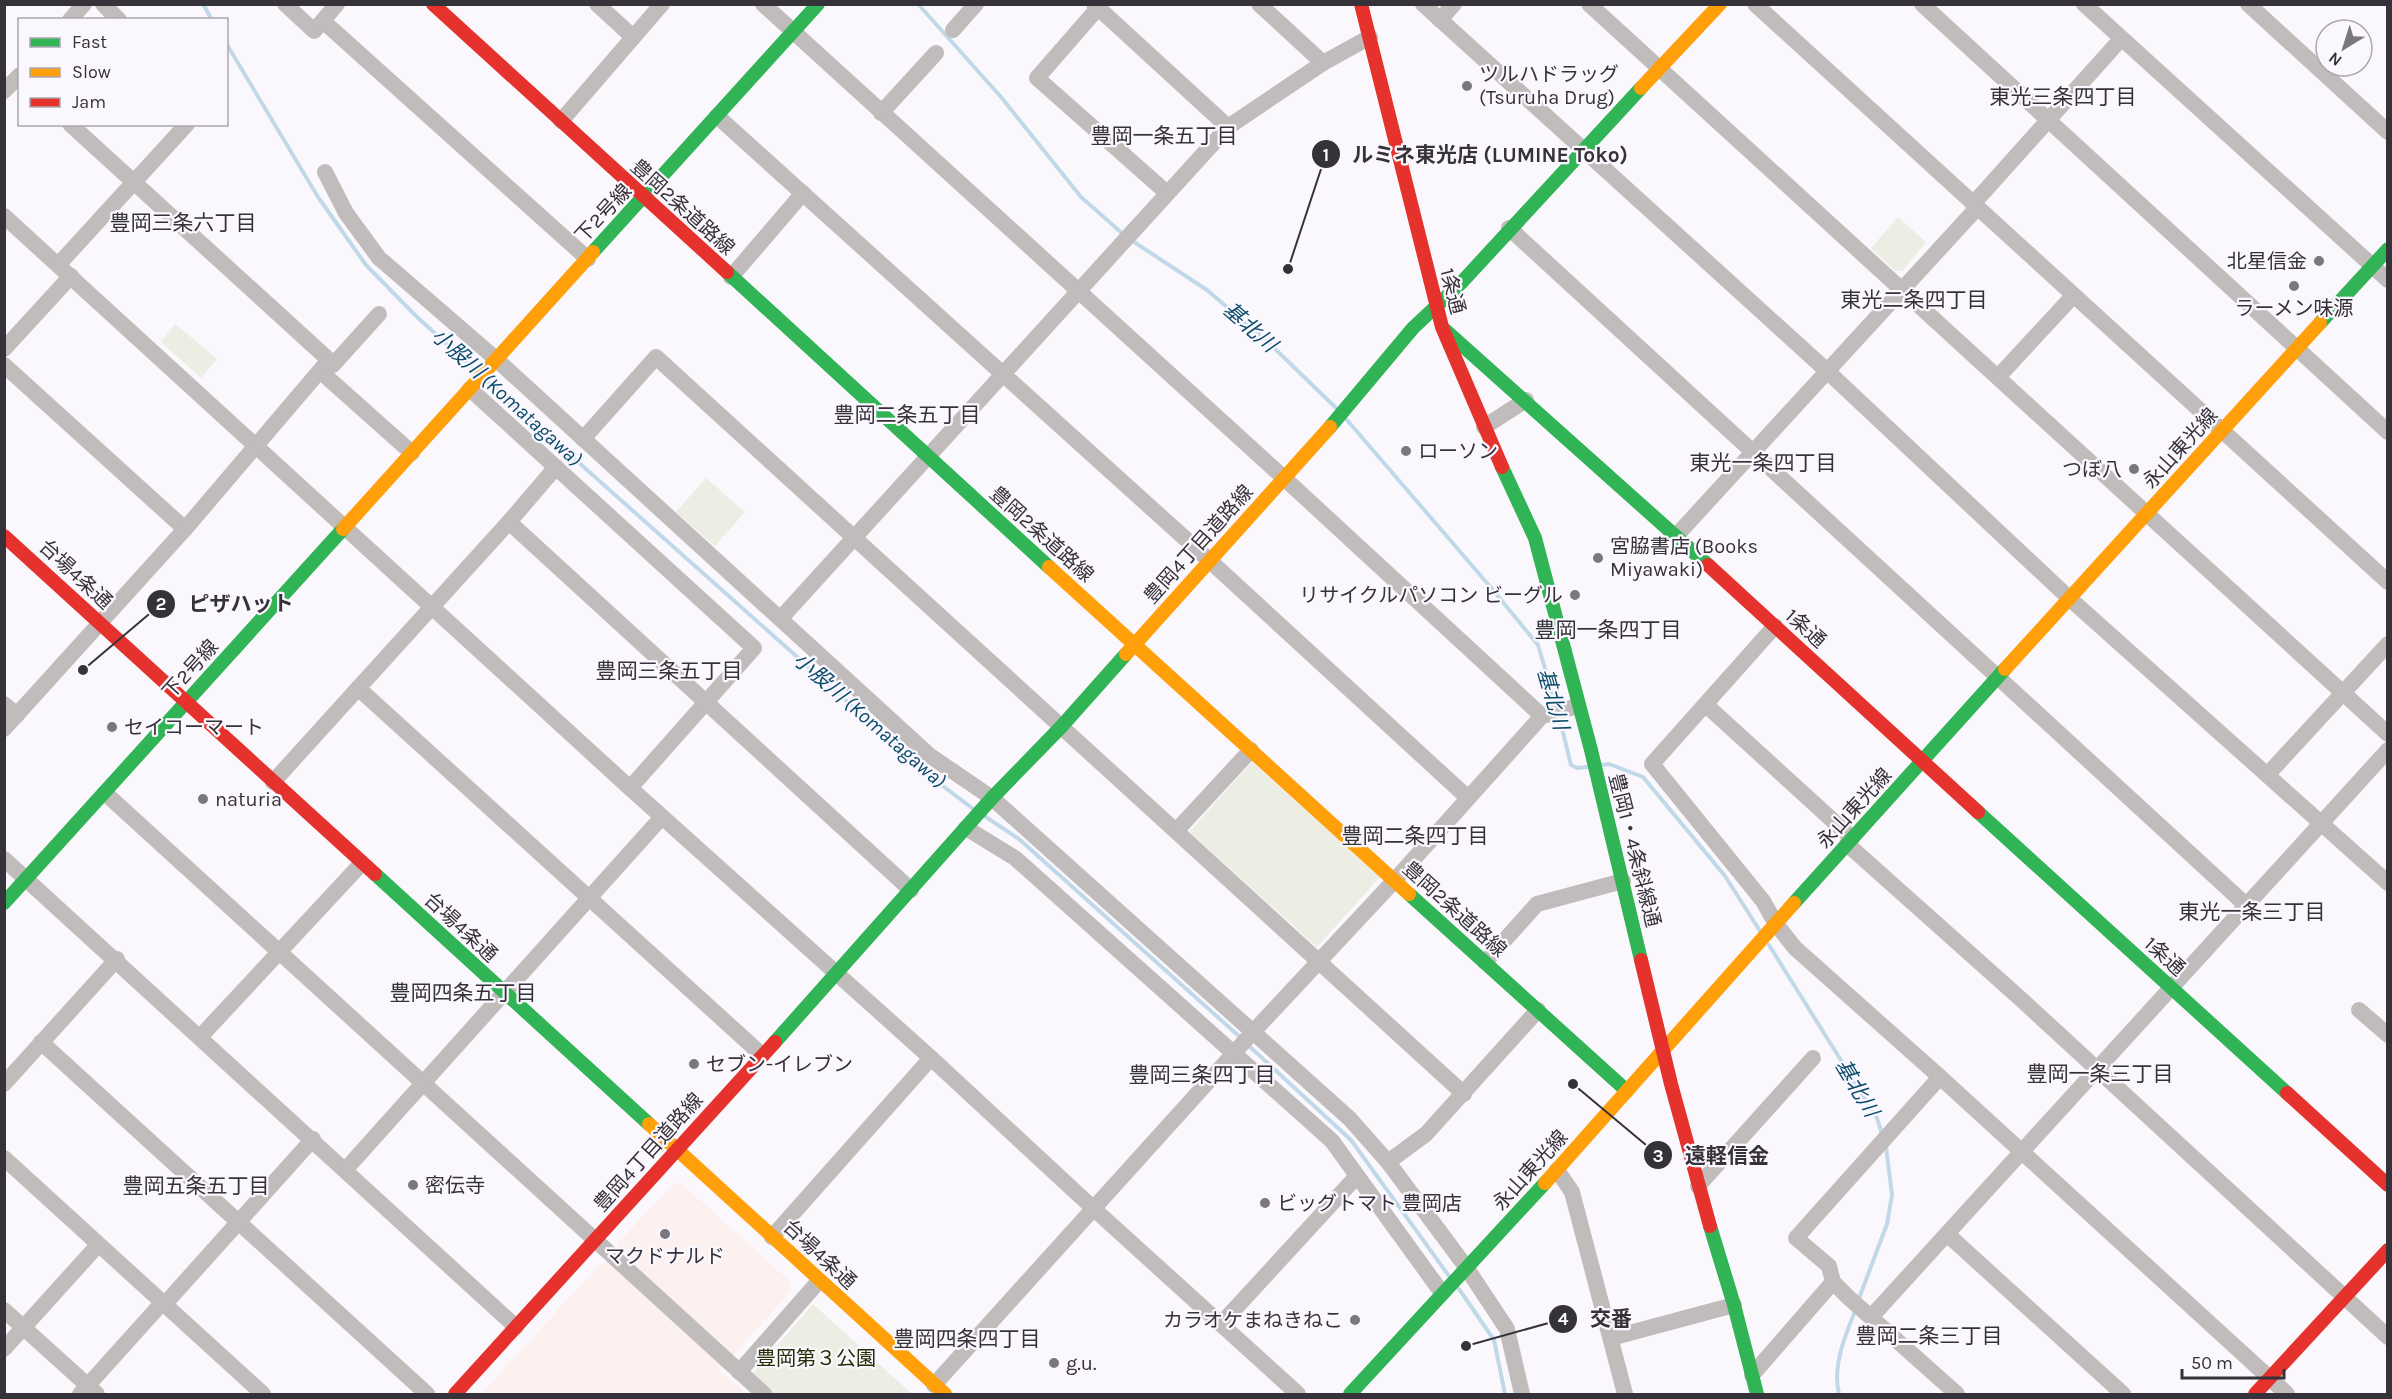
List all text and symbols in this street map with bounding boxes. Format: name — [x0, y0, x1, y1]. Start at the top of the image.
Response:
legend — [18, 18, 228, 126]
north arrow — [2314, 18, 2374, 78]
text: Fast — [72, 31, 107, 53]
text: N — [2325, 48, 2345, 70]
text: Slow — [72, 61, 111, 83]
place label: ツルハドラッグ (Tsuruha Drug) — [1479, 63, 1619, 109]
marker: ツルハドラッグ (Tsuruha Drug) — [1460, 79, 1474, 93]
district label: 東光三条四丁目 — [1990, 85, 2137, 109]
text: Jam — [72, 91, 106, 113]
district label: 豊岡一条五丁目 — [1091, 124, 1238, 148]
callout: ルミネ東光店 (LUMINE Toko) — [1311, 135, 1640, 174]
text: ルミネ東光店 (LUMINE Toko) — [1352, 143, 1628, 167]
text: 1 — [1323, 144, 1329, 166]
street label: 豊岡2条道路線 — [626, 155, 739, 260]
street label: 下2号線 — [571, 179, 636, 247]
district label: 豊岡三条六丁目 — [110, 211, 257, 235]
place label: 北星信金 — [2227, 250, 2307, 273]
marker: 北星信金 — [2312, 254, 2326, 268]
street label: 1条通 — [1435, 266, 1470, 317]
marker: ラーメン味源 — [2287, 279, 2301, 293]
district label: 東光二条四丁目 — [1841, 288, 1988, 312]
water label: 基北川 — [1218, 297, 1283, 358]
place label: ラーメン味源 — [2234, 297, 2354, 320]
water label: 小股川 (Komatagawa) — [427, 323, 587, 471]
district label: 豊岡二条五丁目 — [834, 403, 981, 427]
street label: 永山東光線 — [2138, 403, 2222, 493]
place label: ローソン — [1418, 440, 1498, 463]
marker: ローソン — [1399, 444, 1413, 458]
district label: 東光一条四丁目 — [1690, 451, 1837, 475]
place label: つぼ八 — [2062, 458, 2122, 481]
marker: つぼ八 — [2127, 462, 2141, 476]
street label: 豊岡4丁目道路線 — [1139, 480, 1257, 608]
street label: 豊岡2条道路線 — [985, 482, 1098, 587]
street label: 台場4条通 — [34, 535, 117, 614]
place label: 宮脇書店 (Books Miyawaki) — [1610, 535, 1758, 581]
marker: 宮脇書店 (Books Miyawaki) — [1591, 551, 1605, 565]
callout: ピザハット — [146, 584, 305, 623]
place label: リサイクルパソコン ビーグル — [1299, 584, 1563, 607]
marker: リサイクルパソコン ビーグル — [1568, 588, 1582, 602]
text: ピザハット — [189, 592, 294, 616]
text: 2 — [156, 593, 166, 615]
street label: 1条通 — [1781, 604, 1831, 653]
district label: 豊岡一条四丁目 — [1535, 618, 1682, 642]
street label: 下2号線 — [158, 635, 223, 704]
water label: 小股川 (Komatagawa) — [789, 647, 951, 793]
district label: 豊岡三条五丁目 — [596, 659, 743, 683]
water label: 基北川 — [1533, 665, 1574, 735]
place label: セイコーマート — [124, 716, 264, 739]
marker: セイコーマート — [105, 720, 119, 734]
street label: 永山東光線 — [1812, 763, 1896, 853]
street label: 豊岡1・4条斜線通 — [1604, 771, 1665, 929]
place label: naturia — [215, 788, 282, 811]
marker: naturia — [196, 792, 210, 806]
district label: 豊岡二条四丁目 — [1342, 824, 1489, 848]
street label: 豊岡2条道路線 — [1398, 857, 1511, 962]
street label: 台場4条通 — [419, 888, 502, 967]
district label: 東光一条三丁目 — [2179, 900, 2326, 924]
street label: 1条通 — [2140, 932, 2190, 981]
district label: 豊岡四条五丁目 — [390, 981, 537, 1005]
place label: セブン-イレブン — [706, 1053, 853, 1076]
water label: 基北川 — [1830, 1055, 1885, 1123]
marker: セブン-イレブン — [687, 1057, 701, 1071]
district label: 豊岡一条三丁目 — [2027, 1062, 2174, 1086]
district label: 豊岡三条四丁目 — [1129, 1063, 1276, 1087]
street label: 豊岡4丁目道路線 — [589, 1088, 707, 1216]
street label: 永山東光線 — [1488, 1125, 1572, 1215]
callout: 遠軽信金 — [1643, 1136, 1781, 1175]
text: 遠軽信金 — [1685, 1144, 1769, 1168]
text: 3 — [1652, 1145, 1664, 1167]
district label: 豊岡五条五丁目 — [123, 1174, 270, 1198]
place label: 密伝寺 — [425, 1174, 485, 1197]
marker: 密伝寺 — [406, 1178, 420, 1192]
place label: ビッグトマト 豊岡店 — [1277, 1192, 1462, 1215]
marker: ビッグトマト 豊岡店 — [1258, 1196, 1272, 1210]
street label: 台場4条通 — [778, 1215, 861, 1294]
marker: マクドナルド — [658, 1227, 672, 1241]
place label: マクドナルド — [605, 1245, 725, 1268]
callout: 交番 — [1548, 1299, 1644, 1338]
text: 交番 — [1590, 1307, 1632, 1331]
text: 4 — [1558, 1308, 1569, 1330]
place label: カラオケまねきねこ — [1163, 1309, 1343, 1332]
marker: カラオケまねきねこ — [1348, 1313, 1362, 1327]
district label: 豊岡二条三丁目 — [1856, 1324, 2003, 1348]
district label: 豊岡四条四丁目 — [894, 1327, 1041, 1351]
scale bar — [2182, 1342, 2284, 1380]
park label: 豊岡第３公園 — [756, 1347, 876, 1370]
place label: g.u. — [1066, 1352, 1097, 1375]
text: 50 m — [2191, 1352, 2233, 1374]
marker: g.u. — [1047, 1356, 1061, 1370]

